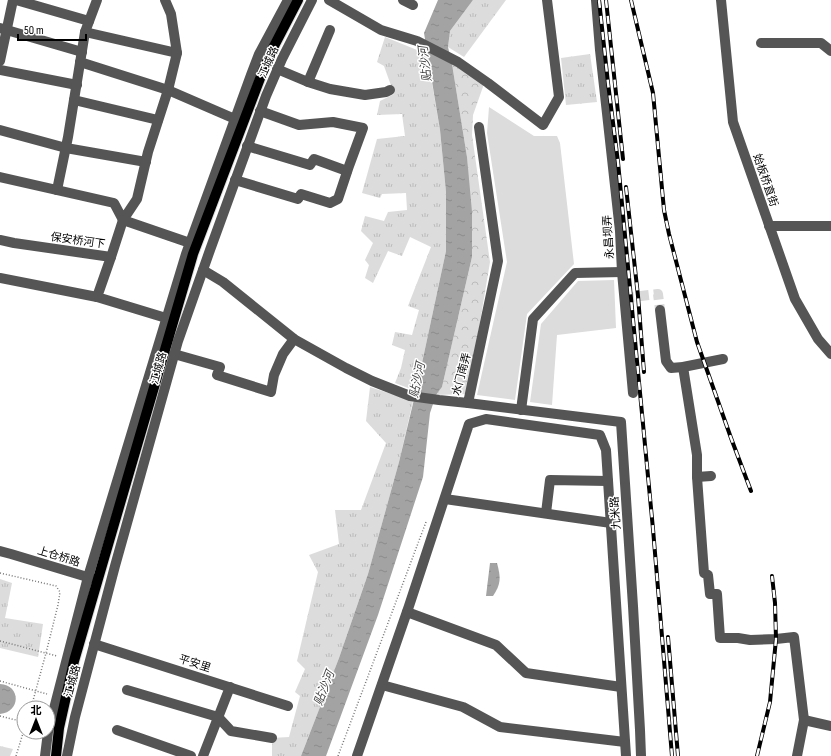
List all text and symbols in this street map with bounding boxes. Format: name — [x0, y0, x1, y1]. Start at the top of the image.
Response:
scale bar — [18, 16, 86, 42]
text: 50 m — [24, 23, 44, 38]
water label: 贴沙河 — [416, 43, 435, 83]
street label: 江城路 — [256, 44, 281, 80]
street label: 始板桥直街 — [750, 152, 781, 208]
street label: 永昌坝弄 — [600, 215, 617, 259]
street label: 保安桥河下 — [50, 230, 106, 251]
street label: 江城路 — [148, 350, 169, 386]
street label: 水门南弄 — [450, 351, 473, 397]
water label: 贴沙河 — [406, 359, 429, 399]
street label: 九米路 — [608, 496, 623, 530]
street label: 上仓桥路 — [36, 544, 82, 569]
street label: 平安里 — [177, 652, 213, 675]
street label: 江城路 — [62, 664, 83, 699]
water label: 贴沙河 — [311, 667, 339, 708]
north arrow — [16, 700, 56, 740]
text: 北 — [31, 704, 42, 717]

